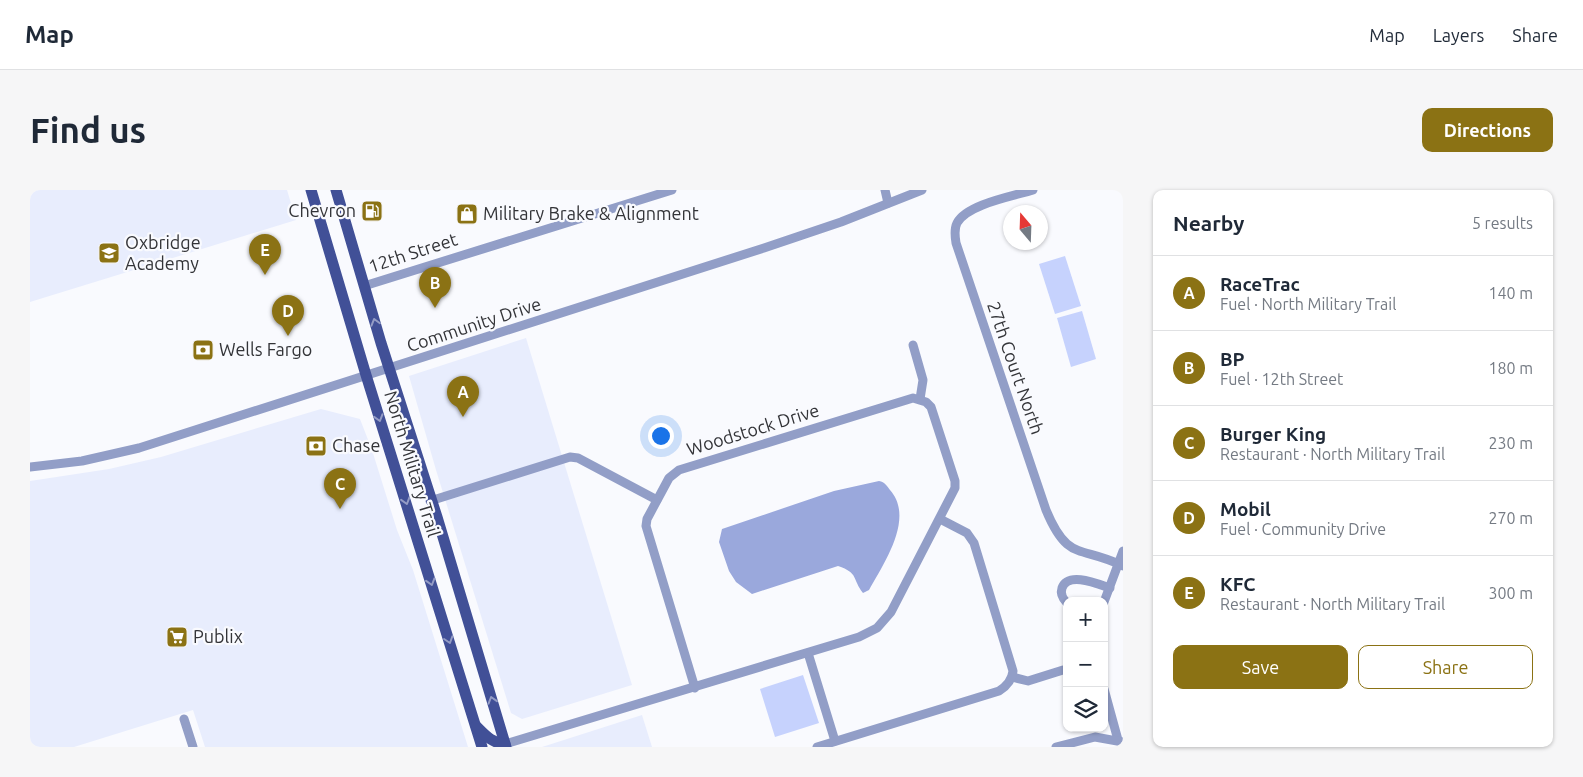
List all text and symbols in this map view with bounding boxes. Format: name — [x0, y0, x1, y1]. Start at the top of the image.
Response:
text: Map — [25, 21, 74, 48]
text: Map — [1369, 25, 1405, 45]
text: Layers — [1433, 25, 1484, 45]
text: Share — [1512, 25, 1558, 45]
button: Directions — [1422, 108, 1553, 152]
text: Find us — [30, 110, 146, 150]
fuel station icon: Chevron — [360, 199, 384, 223]
place label: Chevron — [288, 200, 356, 220]
shop icon: Military Brake & Alignment — [455, 202, 479, 226]
place label: Military Brake & Alignment — [483, 203, 699, 223]
north arrow — [1003, 205, 1048, 250]
text: Nearby — [1173, 211, 1244, 235]
text: 5 results — [1472, 214, 1533, 232]
street label: 12th Street — [366, 228, 460, 276]
place label: Oxbridge Academy — [125, 232, 201, 273]
pin: E — [249, 234, 281, 275]
school or university icon: Oxbridge Academy — [97, 241, 121, 265]
pin: B — [419, 267, 451, 308]
text: RaceTrac — [1220, 273, 1300, 295]
text: A — [1183, 284, 1195, 302]
text: 140 m — [1488, 284, 1533, 302]
street label: Community Drive — [404, 293, 543, 355]
pin: D — [272, 295, 304, 336]
text: Fuel · North Military Trail — [1220, 295, 1396, 313]
street label: 27th Court North — [984, 299, 1048, 437]
one-way arrow — [370, 319, 380, 327]
bank icon: Wells Fargo — [191, 338, 215, 362]
place label: Wells Fargo — [219, 339, 312, 359]
text: BP — [1220, 348, 1245, 370]
text: B — [1184, 359, 1194, 377]
text: 180 m — [1488, 359, 1533, 377]
text: Fuel · 12th Street — [1220, 370, 1343, 388]
pin: A — [447, 376, 479, 417]
street label: North Military Trail — [381, 388, 445, 539]
street label: Woodstock Drive — [684, 399, 821, 459]
one-way arrow — [374, 413, 384, 421]
your location — [648, 423, 674, 449]
text: Burger King — [1220, 423, 1326, 445]
bank icon: Chase — [304, 434, 328, 458]
text: C — [1184, 434, 1194, 452]
text: 230 m — [1488, 434, 1533, 452]
place label: Chase — [332, 435, 380, 455]
text: Restaurant · North Military Trail — [1220, 445, 1445, 463]
pin: C — [324, 468, 356, 509]
one-way arrow — [400, 497, 410, 505]
text: Mobil — [1220, 498, 1271, 520]
text: D — [1183, 509, 1195, 527]
text: 270 m — [1488, 509, 1533, 527]
text: Fuel · Community Drive — [1220, 520, 1386, 538]
text: KFC — [1220, 573, 1255, 595]
one-way arrow — [425, 578, 435, 586]
text: E — [1184, 584, 1194, 602]
text: 300 m — [1488, 584, 1533, 602]
text: Restaurant · North Military Trail — [1220, 595, 1445, 613]
map controls — [1063, 597, 1108, 732]
button: + — [1063, 597, 1108, 642]
supermarket icon: Publix — [165, 625, 189, 649]
place label: Publix — [193, 626, 243, 646]
one-way arrow — [443, 636, 453, 644]
button: − — [1063, 642, 1108, 687]
button: Save — [1173, 645, 1348, 689]
button: Share — [1358, 645, 1533, 689]
button: layers — [1063, 687, 1108, 732]
one-way arrow — [488, 697, 498, 705]

